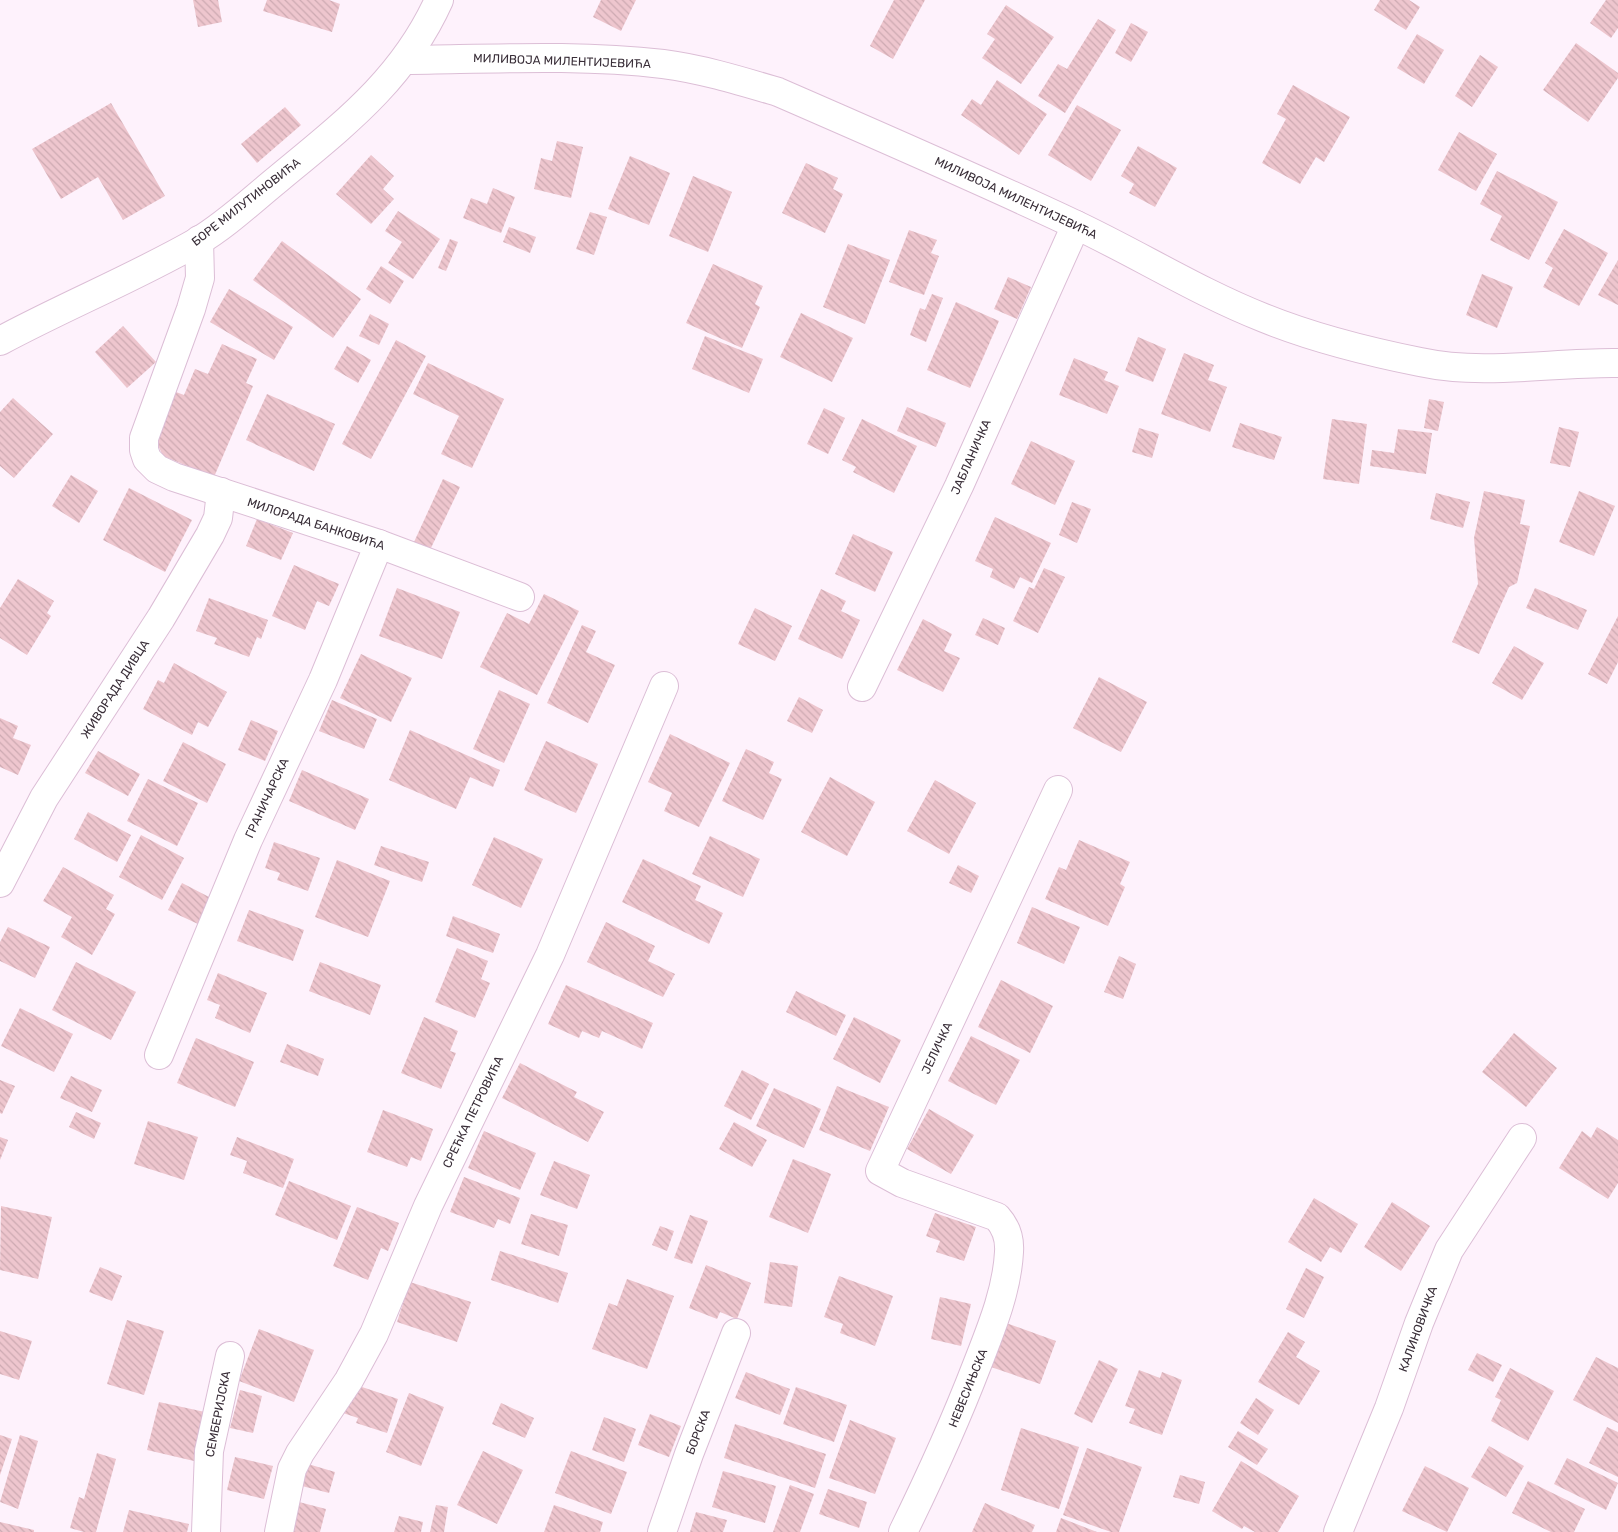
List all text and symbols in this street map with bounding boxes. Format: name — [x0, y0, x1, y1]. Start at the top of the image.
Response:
street label: МИЛИВОЈА МИЛЕНТИЈЕВИЋА — [473, 51, 651, 71]
street label: МИЛИВОЈА МИЛЕНТИЈЕВИЋА — [933, 154, 1099, 242]
street label: БОРЕ МИЛУТИНОВИЋА — [189, 155, 303, 249]
street label: ЈАБЛАНИЧКА — [948, 417, 994, 497]
street label: МИЛОРАДА БАНКОВИЋА — [246, 495, 386, 553]
street label: ЖИВОРАДА ДИВЦА — [78, 637, 152, 741]
street label: ГРАНИЧАРСКА — [242, 756, 292, 840]
street label: ЈЕЛИЧКА — [919, 1020, 955, 1076]
street label: СРЕЋКА ПЕТРОВИЋА — [440, 1054, 506, 1170]
street label: КАЛИНОВИЧКА — [1396, 1284, 1440, 1374]
street label: НЕВЕСИЊСКА — [946, 1347, 990, 1429]
street label: СЕМБЕРИЈСКА — [203, 1370, 233, 1458]
street label: БОРСКА — [683, 1407, 713, 1457]

